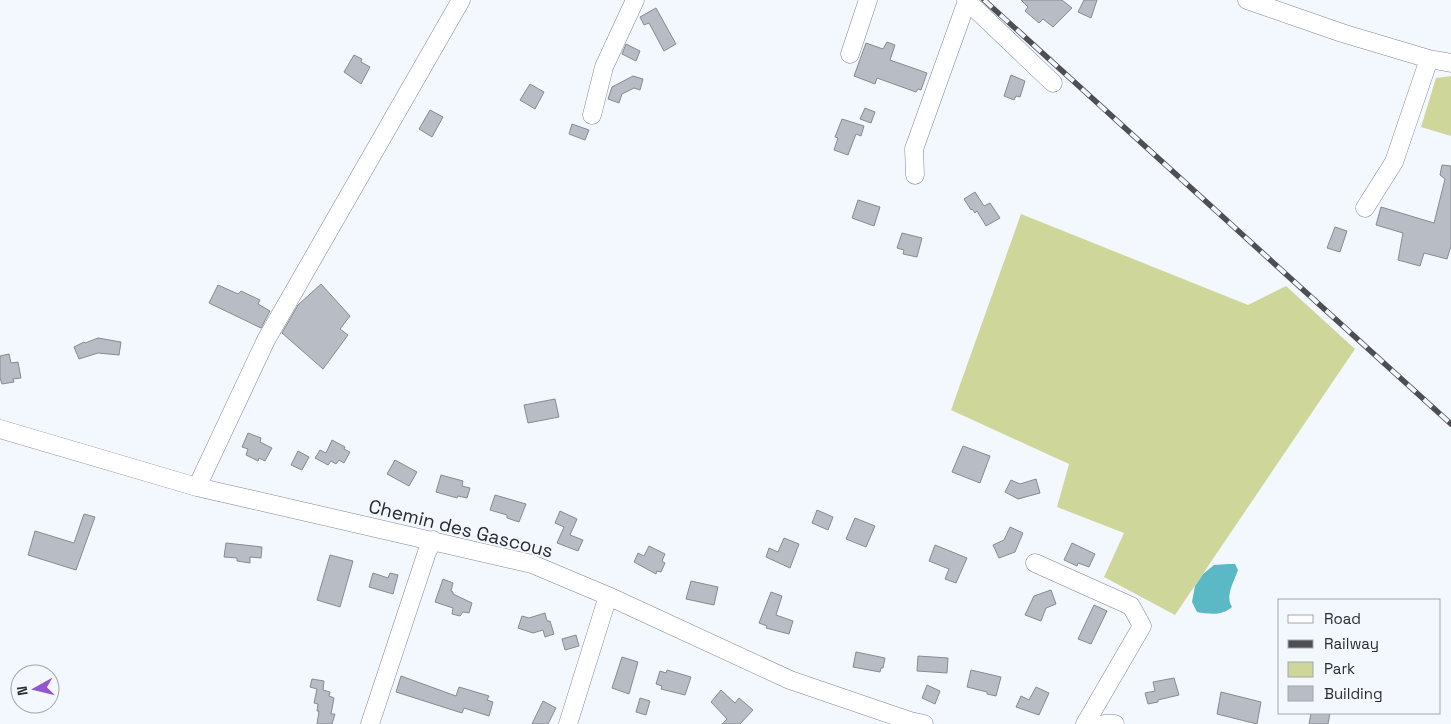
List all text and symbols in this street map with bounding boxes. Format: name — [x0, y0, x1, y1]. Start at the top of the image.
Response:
street label: Chemin des Gascous — [366, 493, 556, 563]
legend — [1278, 599, 1441, 714]
text: Road — [1324, 609, 1361, 628]
text: Railway — [1324, 634, 1379, 653]
text: Park — [1324, 659, 1355, 678]
north arrow — [10, 664, 60, 714]
text: Building — [1324, 684, 1383, 703]
text: N — [13, 685, 32, 697]

